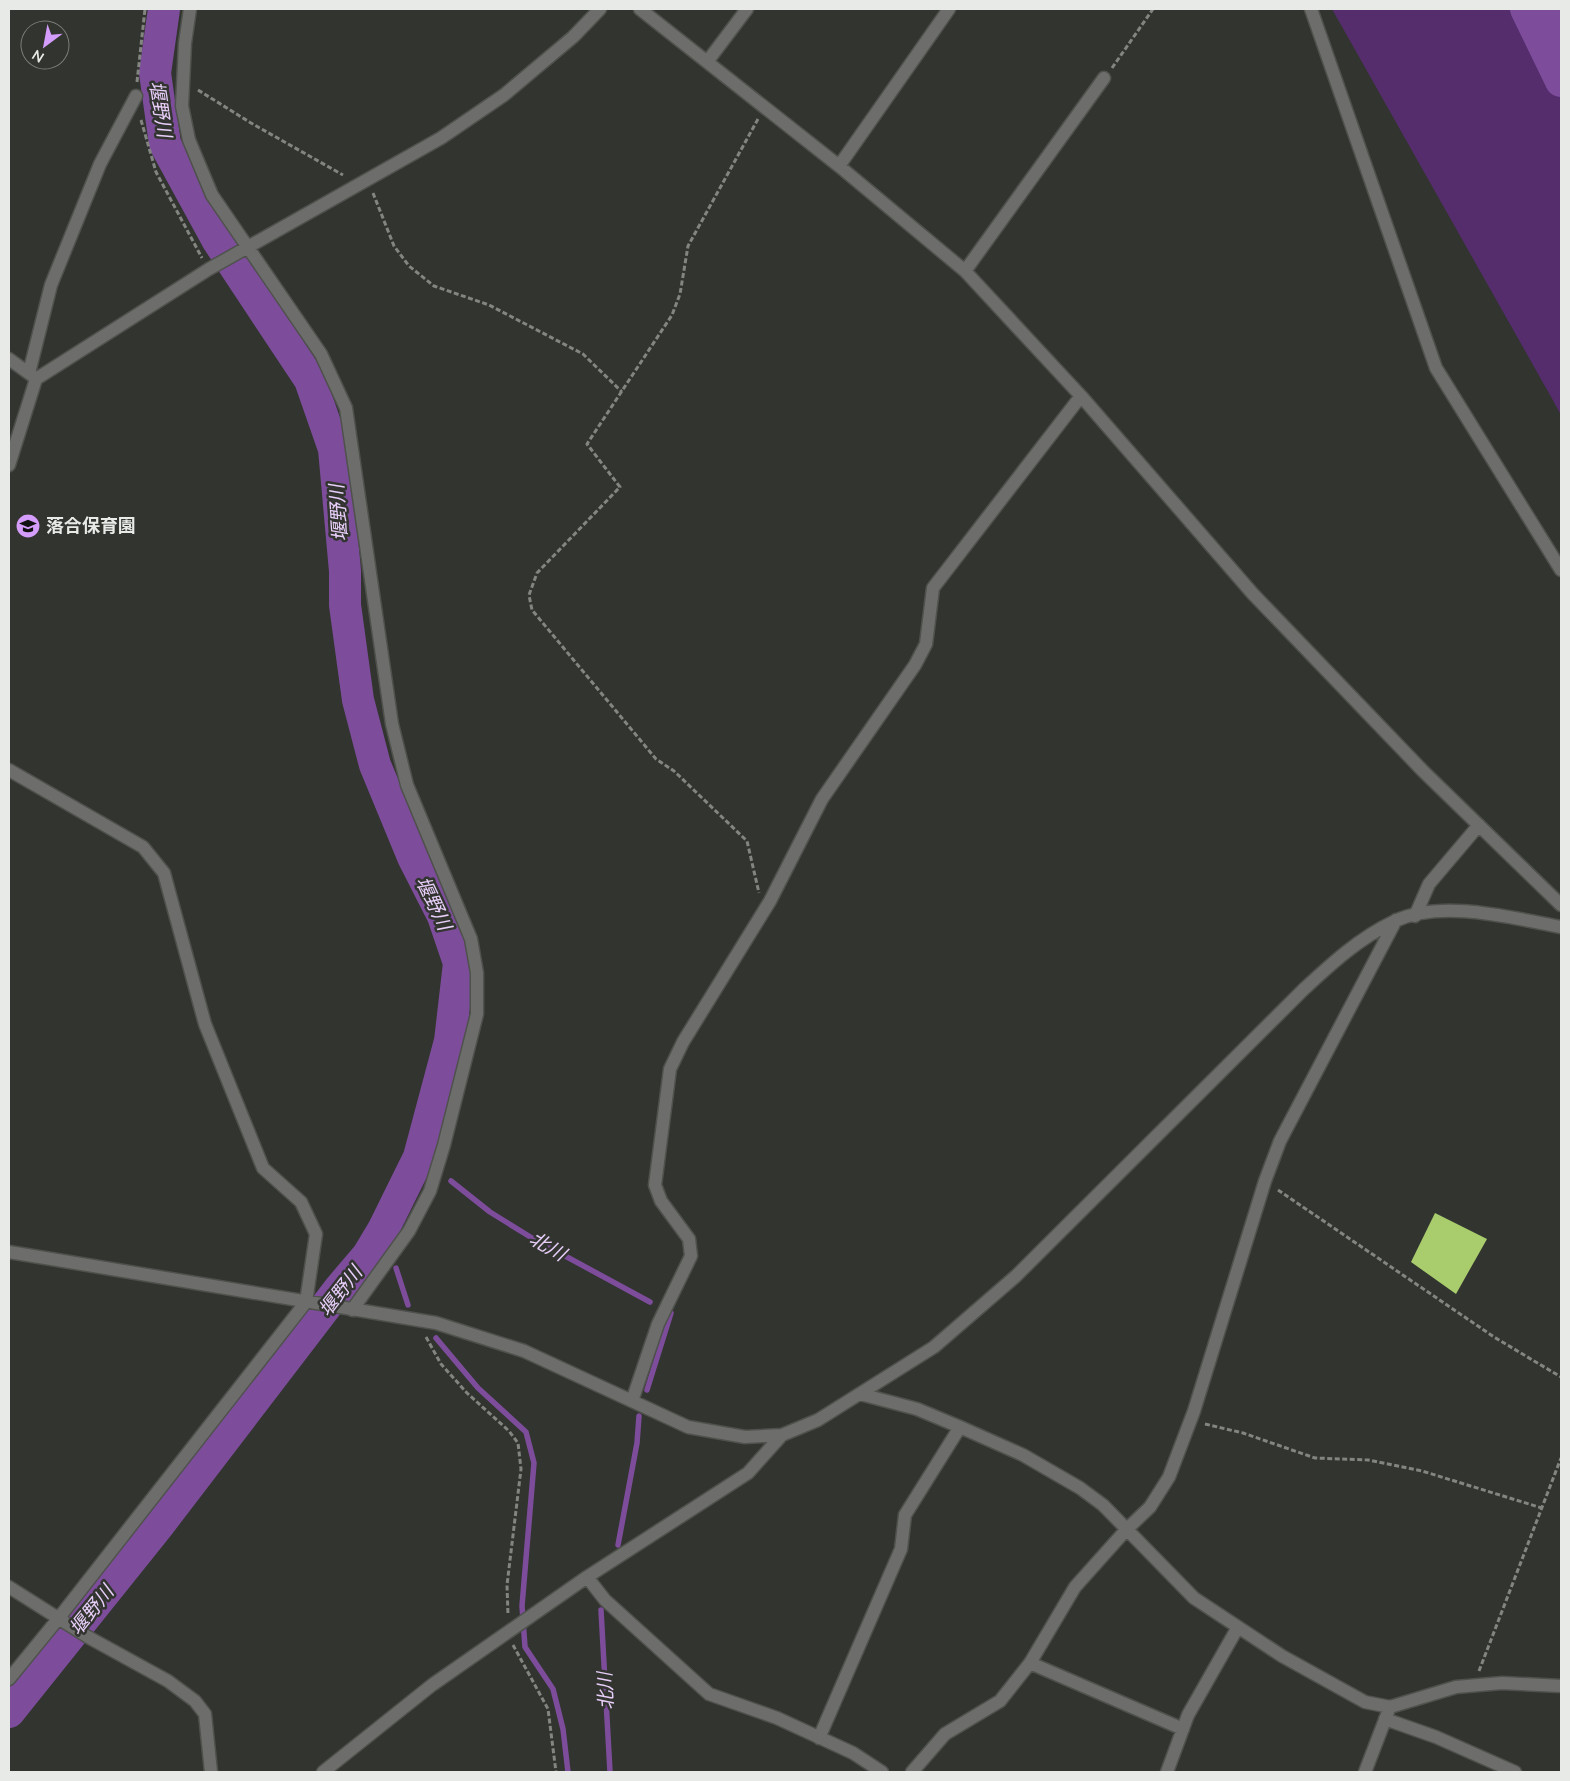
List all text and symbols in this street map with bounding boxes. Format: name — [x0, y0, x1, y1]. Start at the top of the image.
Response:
north arrow — [20, 20, 70, 70]
text: N — [29, 46, 47, 67]
water label: 堰野川 — [146, 79, 178, 141]
water label: 堰野川 — [324, 482, 351, 542]
school or university icon: 落合保育園 — [15, 513, 41, 539]
place label: 落合保育園 — [46, 514, 136, 536]
water label: 堰野川 — [412, 872, 458, 935]
water label: 北川 — [526, 1226, 572, 1266]
water label: 堰野川 — [313, 1260, 367, 1320]
water label: 堰野川 — [64, 1579, 119, 1639]
water label: 北川 — [592, 1669, 617, 1711]

